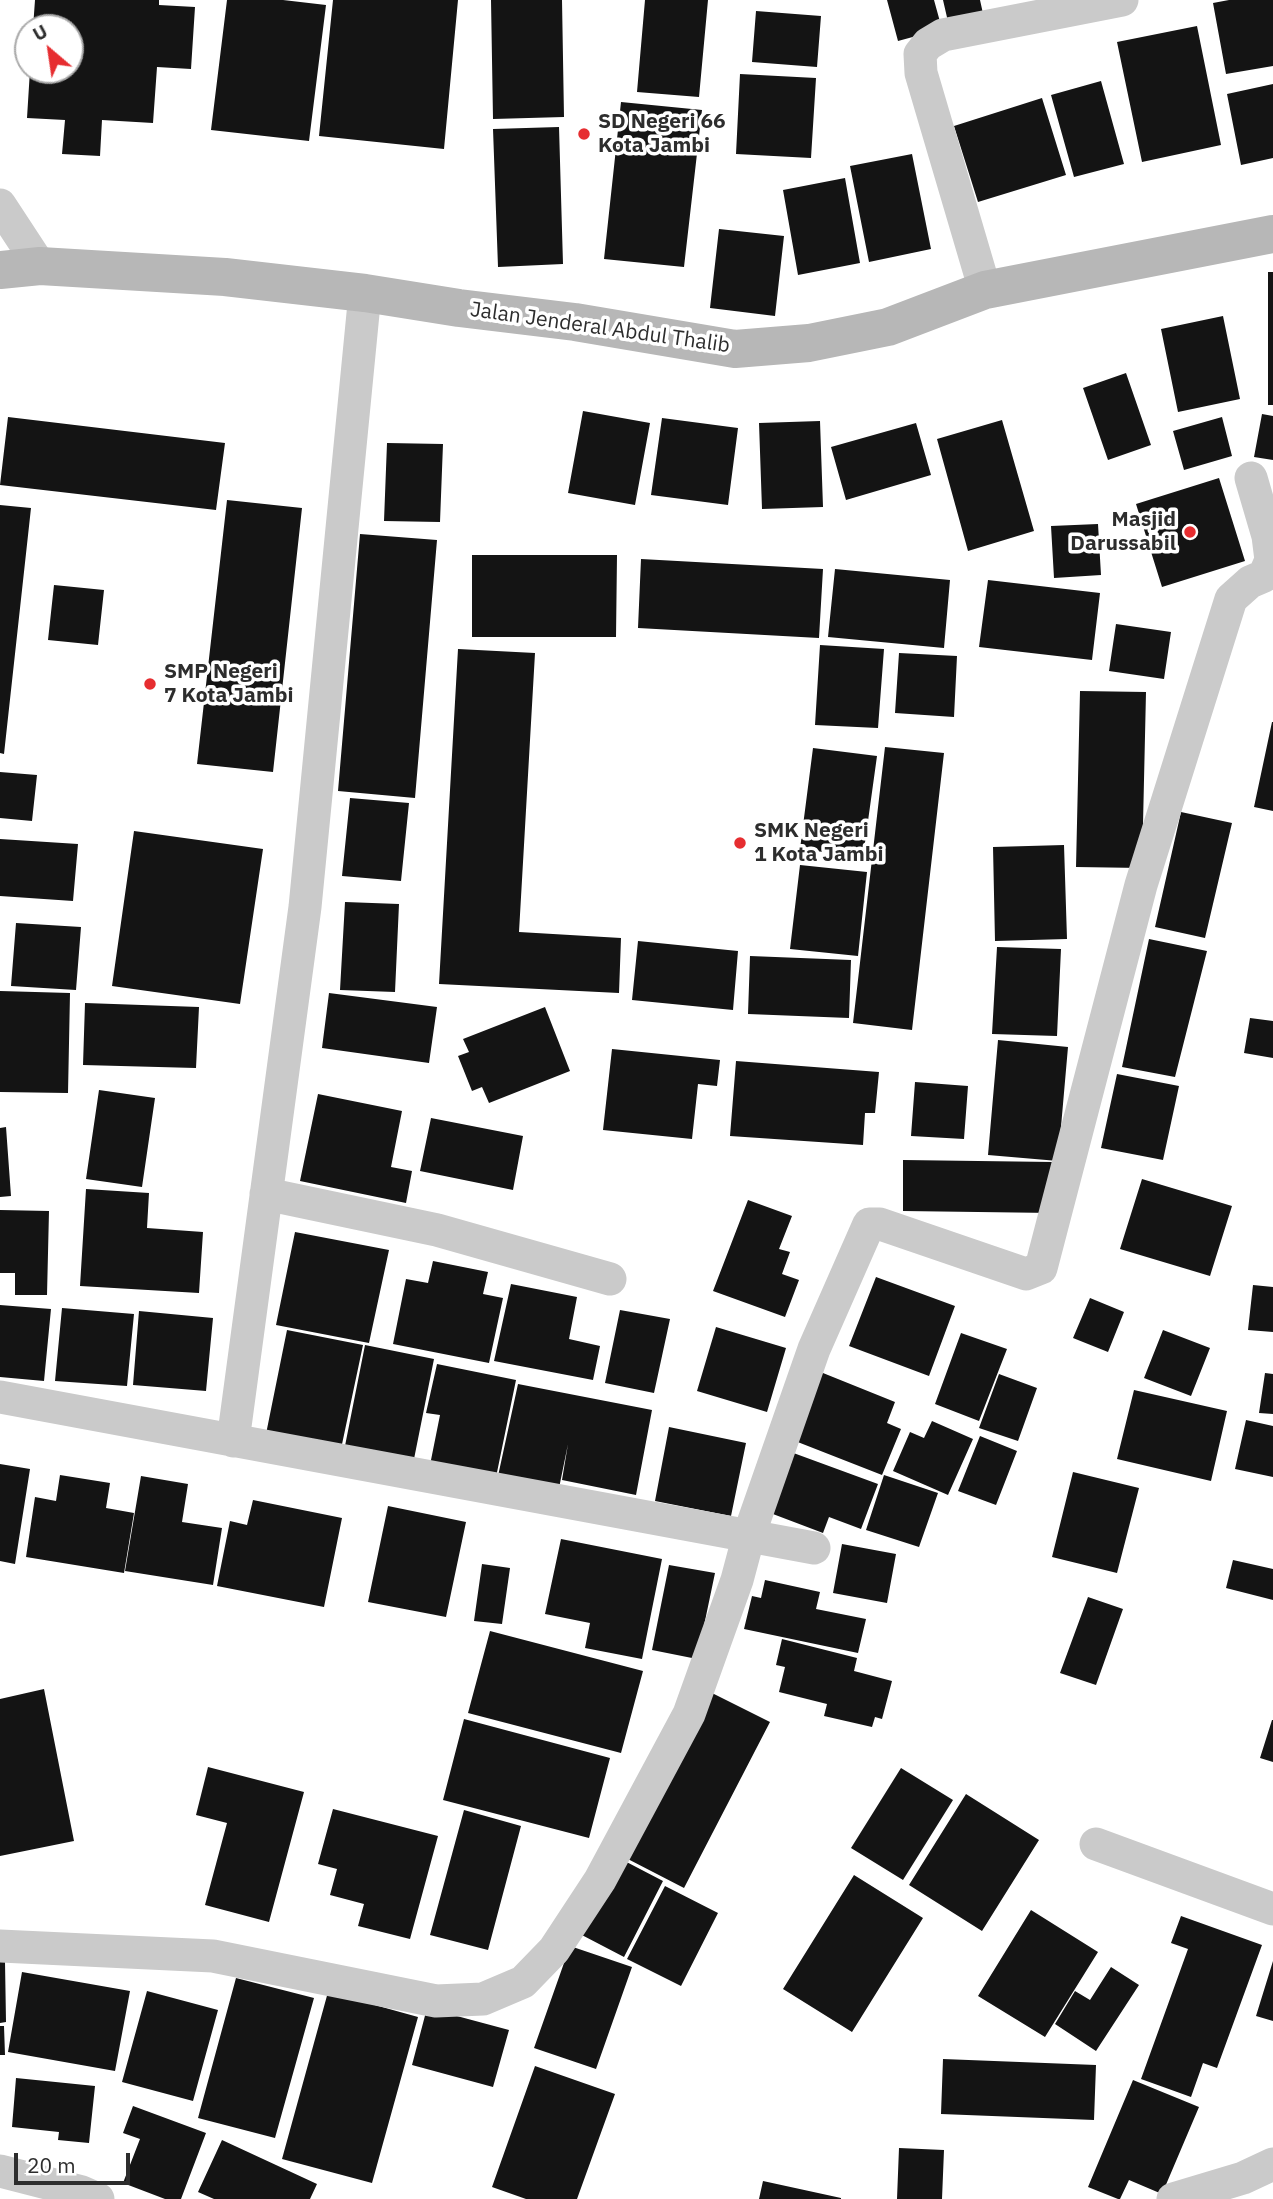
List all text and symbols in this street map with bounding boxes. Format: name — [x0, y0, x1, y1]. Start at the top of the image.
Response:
north arrow — [14, 14, 84, 84]
text: U — [28, 19, 51, 46]
place label: SD Negeri 66 Kota Jambi — [598, 109, 726, 159]
marker: SD Negeri 66 Kota Jambi — [576, 126, 592, 142]
street label: Jalan Jenderal Abdul Thalib — [469, 297, 731, 359]
place label: Masjid Darussabil — [1070, 507, 1176, 557]
marker: Masjid Darussabil — [1182, 524, 1198, 540]
place label: SMP Negeri 7 Kota Jambi — [164, 659, 294, 709]
marker: SMP Negeri 7 Kota Jambi — [142, 676, 158, 692]
place label: SMK Negeri 1 Kota Jambi — [754, 818, 884, 868]
marker: SMK Negeri 1 Kota Jambi — [732, 835, 748, 851]
scale bar — [18, 2140, 133, 2184]
text: 20 m — [27, 2151, 76, 2179]

